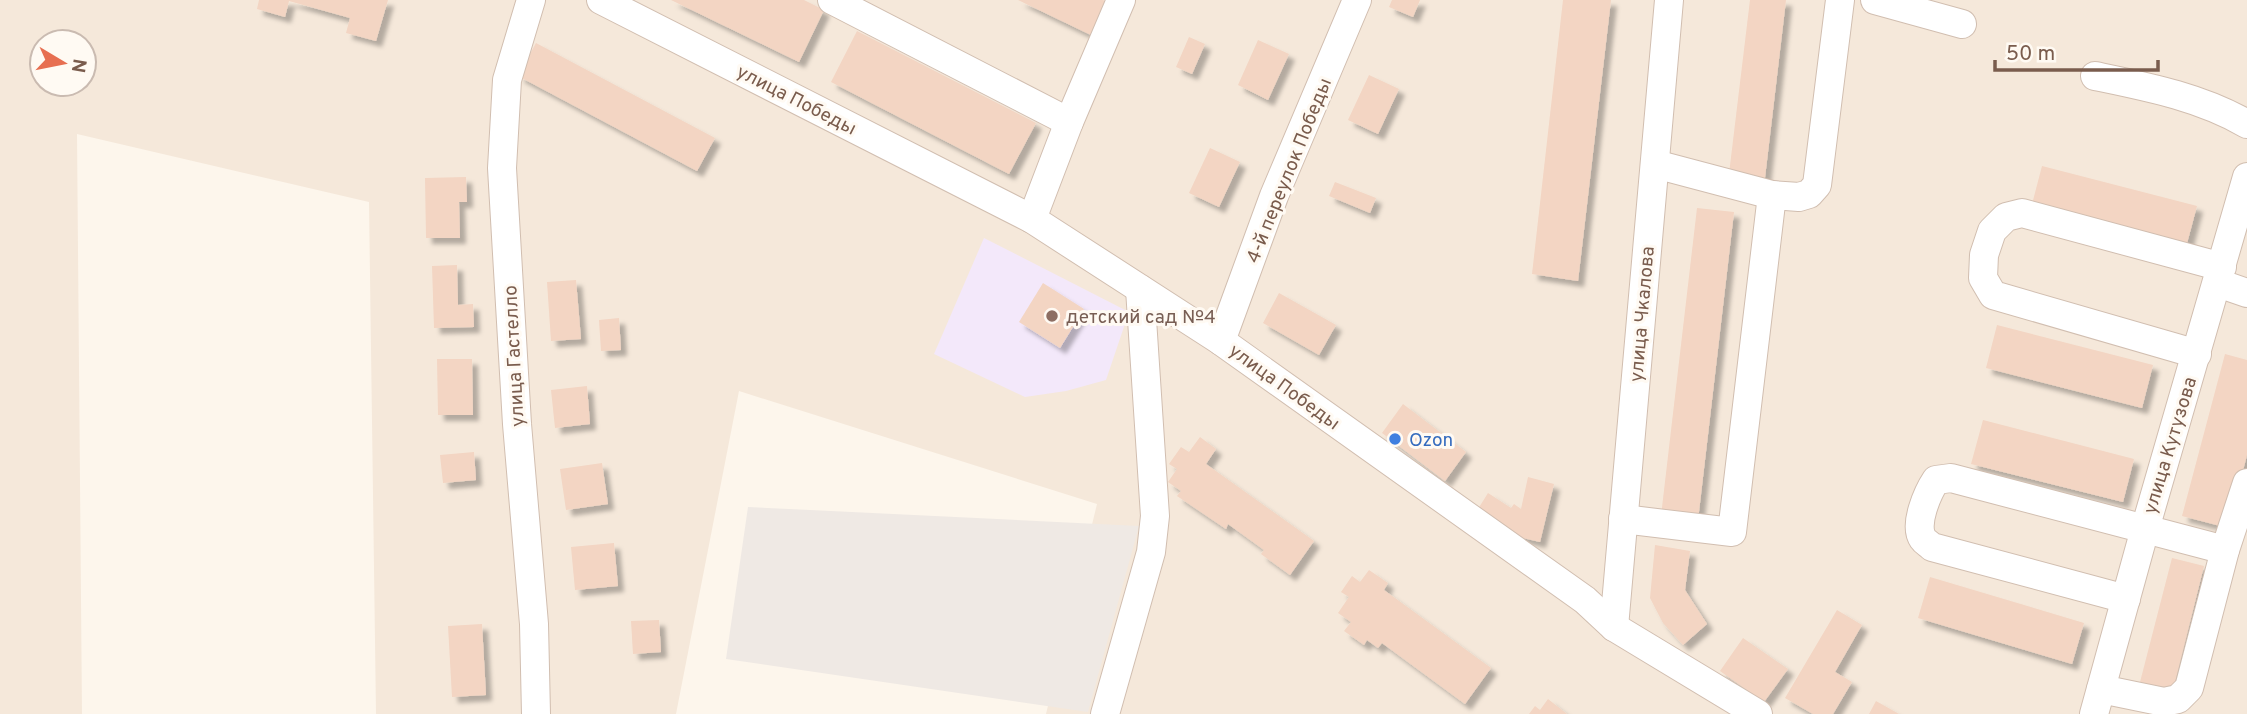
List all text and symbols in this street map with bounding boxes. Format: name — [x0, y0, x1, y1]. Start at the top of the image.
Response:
north arrow — [28, 28, 98, 98]
scale bar — [1995, 28, 2158, 72]
text: 50 m — [2006, 41, 2055, 68]
text: N — [65, 57, 91, 74]
street label: улица Победы — [732, 60, 860, 141]
street label: 4-й переулок Победы — [1242, 75, 1338, 267]
street label: улица Чкалова — [1625, 245, 1661, 383]
street label: улица Гастелло — [499, 284, 531, 427]
place label: детский сад №4 — [1066, 306, 1216, 330]
marker: детский сад №4 — [1044, 308, 1060, 324]
street label: улица Победы — [1224, 339, 1344, 436]
street label: улица Кутузова — [2139, 374, 2203, 517]
place label: Ozon — [1409, 429, 1453, 453]
marker: Ozon — [1387, 431, 1403, 447]

